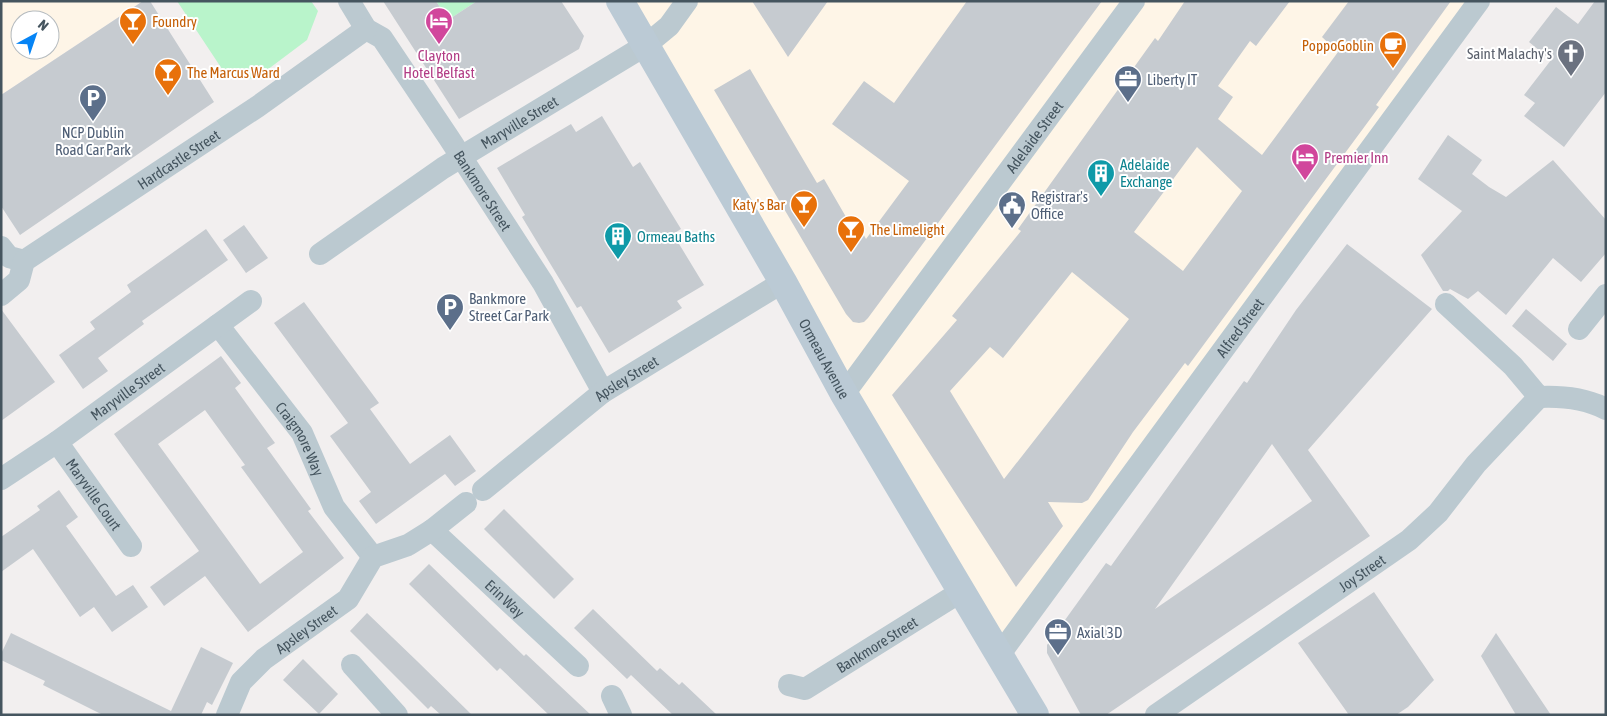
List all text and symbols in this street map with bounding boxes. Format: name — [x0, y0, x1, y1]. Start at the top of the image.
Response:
bar icon: Foundry — [118, 6, 148, 45]
hotel icon: Clayton Hotel Belfast — [424, 6, 454, 45]
north arrow — [10, 10, 60, 60]
place label: Foundry — [152, 13, 197, 30]
text: N — [35, 16, 52, 34]
cafe icon: PoppoGoblin — [1378, 30, 1408, 69]
place label: PoppoGoblin — [1302, 37, 1374, 54]
church icon: Saint Malachy's — [1556, 38, 1586, 77]
place label: Saint Malachy's — [1467, 45, 1552, 62]
place label: Clayton Hotel Belfast — [403, 47, 475, 81]
bar icon: The Marcus Ward — [153, 57, 183, 96]
place label: The Marcus Ward — [187, 64, 280, 81]
office icon: Liberty IT — [1113, 64, 1143, 103]
place label: Liberty IT — [1147, 71, 1198, 88]
parking icon: NCP Dublin Road Car Park — [78, 83, 108, 122]
street label: Maryville Street — [477, 92, 561, 152]
street label: Adelaide Street — [1002, 97, 1066, 176]
place label: NCP Dublin Road Car Park — [55, 124, 131, 158]
street label: Hardcastle Street — [134, 126, 223, 192]
hotel icon: Premier Inn — [1290, 142, 1320, 181]
street label: Bankmore Street — [451, 147, 515, 234]
place label: Premier Inn — [1324, 149, 1389, 166]
place label: Adelaide Exchange — [1120, 156, 1173, 190]
building icon: Adelaide Exchange — [1086, 158, 1116, 197]
place label: Registrar's Office — [1031, 188, 1088, 222]
bar icon: Katy's Bar — [789, 189, 819, 228]
public building icon: Registrar's Office — [997, 190, 1027, 229]
place label: Katy's Bar — [732, 196, 786, 213]
bar icon: The Limelight — [836, 214, 866, 253]
building icon: Ormeau Baths — [603, 221, 633, 260]
place label: The Limelight — [870, 221, 945, 238]
place label: Ormeau Baths — [637, 228, 715, 245]
place label: Bankmore Street Car Park — [469, 290, 550, 324]
parking icon: Bankmore Street Car Park — [435, 292, 465, 331]
street label: Alfred Street — [1212, 295, 1267, 360]
street label: Ormeau Avenue — [796, 316, 853, 402]
street label: Apsley Street — [591, 352, 661, 404]
street label: Maryville Street — [87, 358, 167, 423]
street label: Craigmore Way — [273, 398, 328, 478]
street label: Maryville Court — [63, 455, 125, 533]
street label: Joy Street — [1335, 551, 1388, 595]
street label: Erin Way — [482, 576, 528, 620]
street label: Apsley Street — [272, 601, 340, 657]
street label: Bankmore Street — [833, 613, 920, 676]
office icon: Axial 3D — [1043, 617, 1073, 656]
place label: Axial 3D — [1077, 624, 1122, 641]

